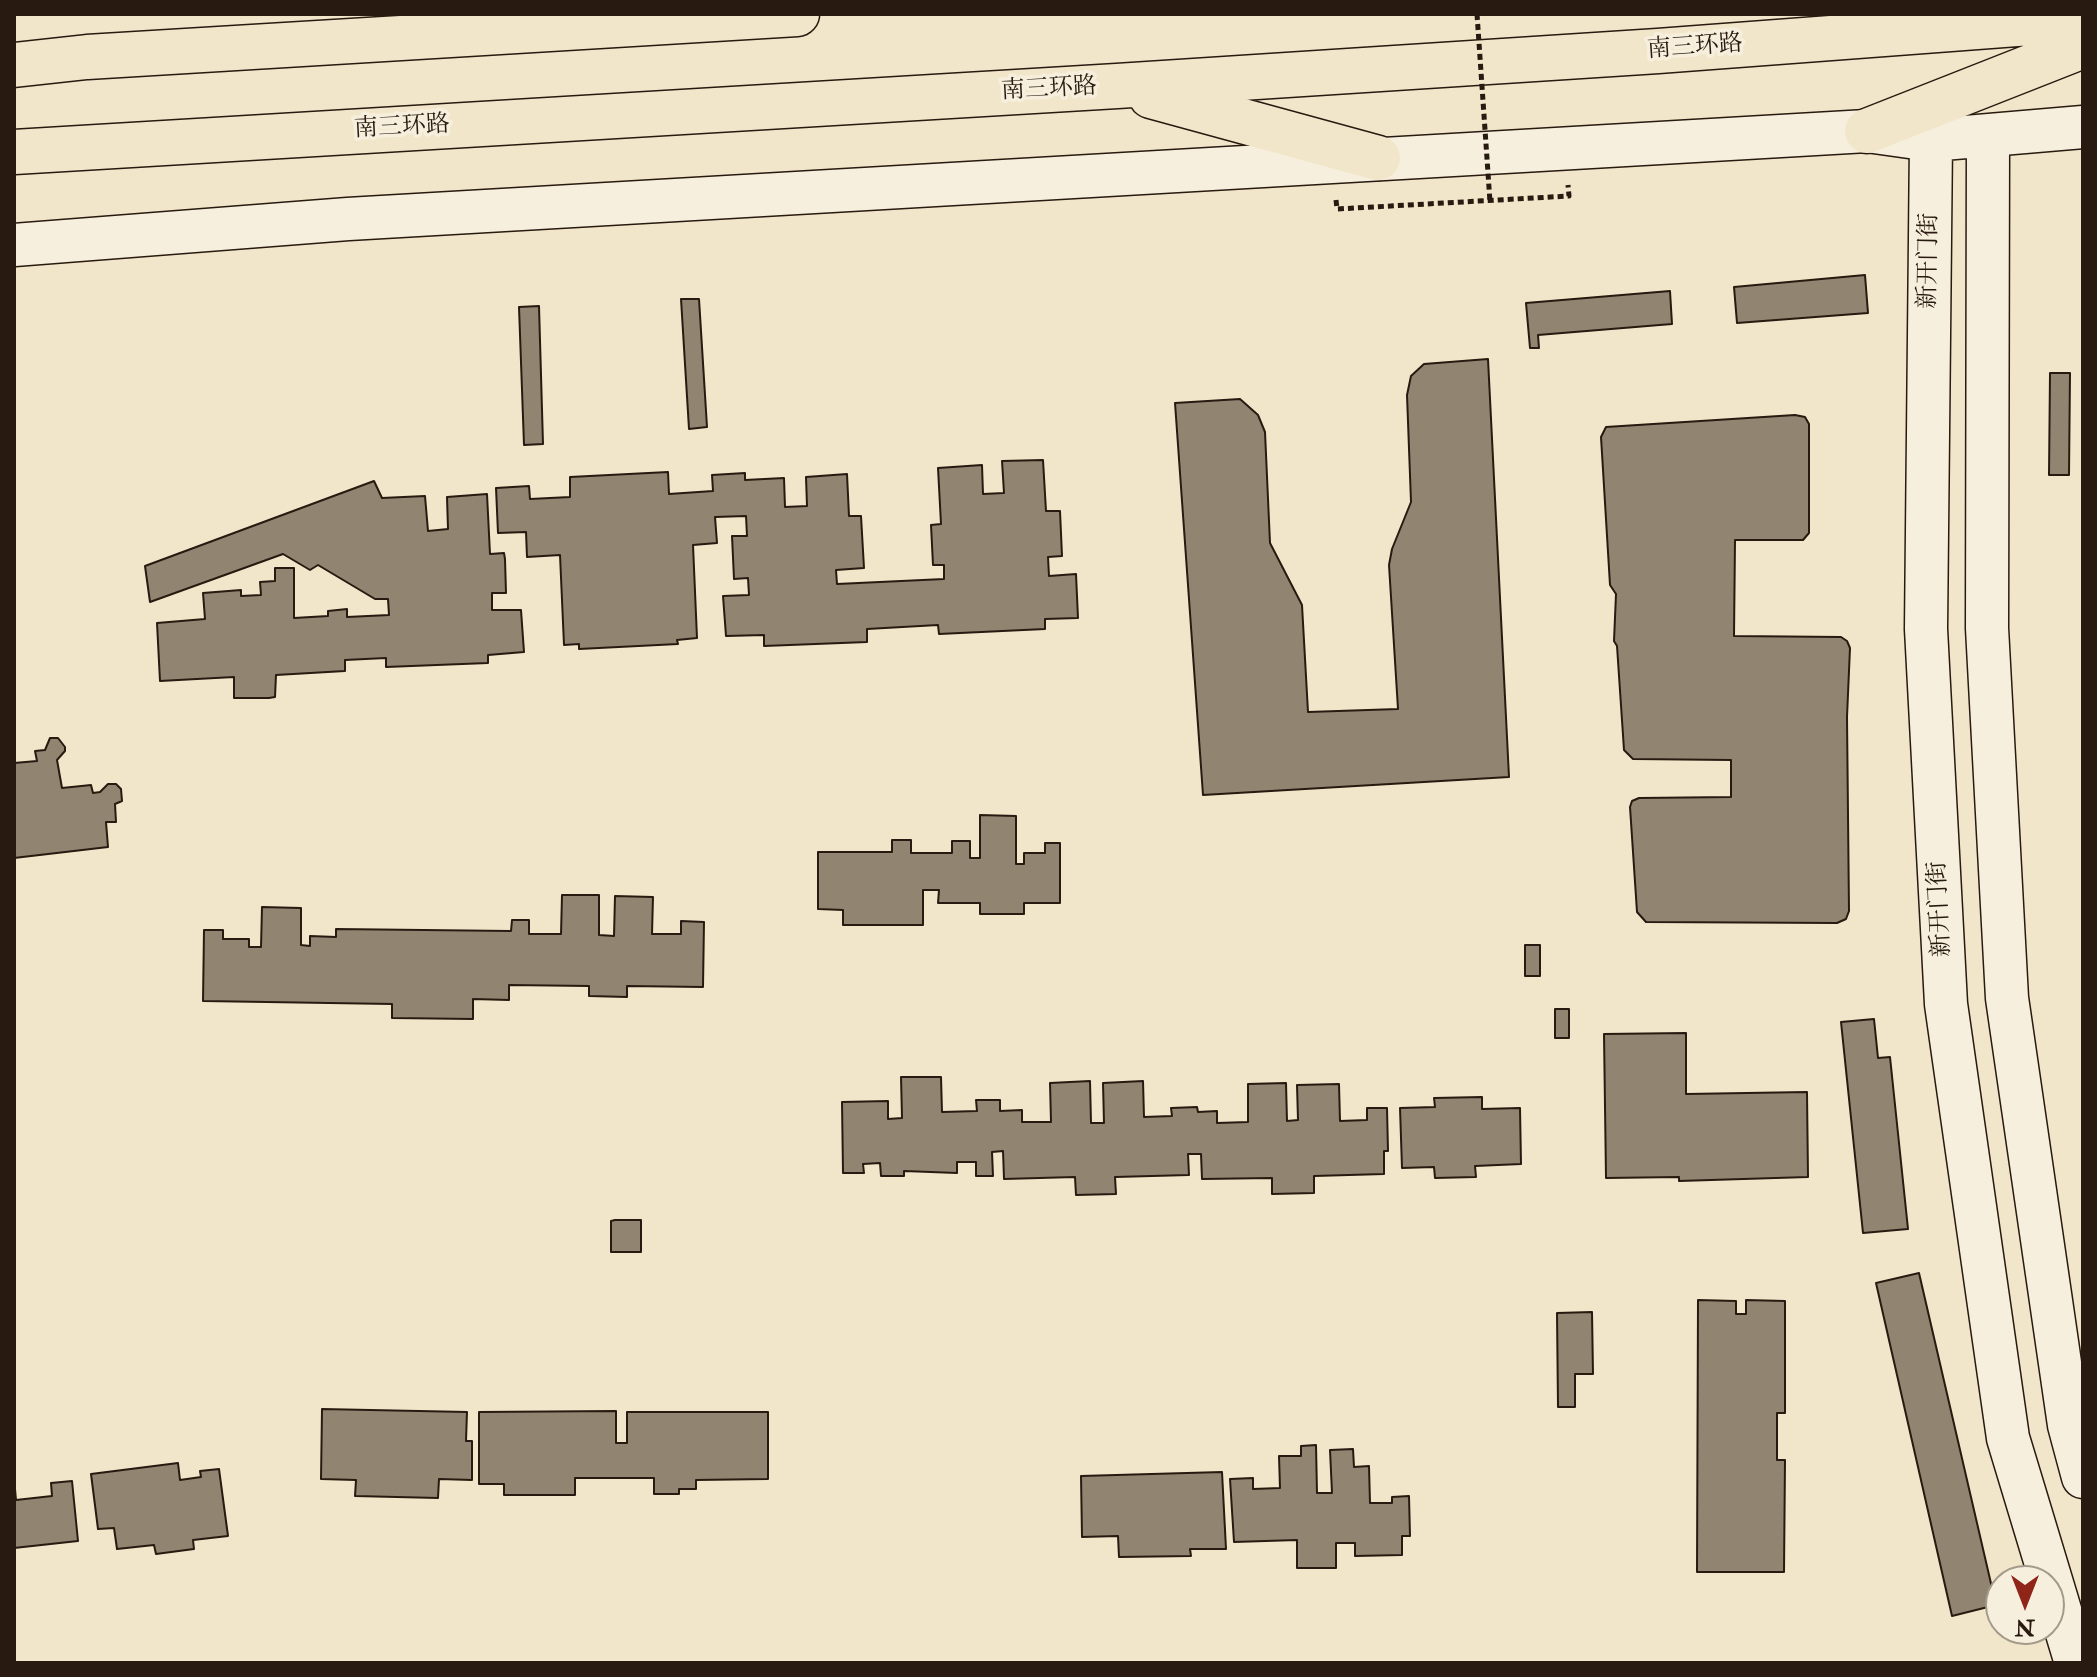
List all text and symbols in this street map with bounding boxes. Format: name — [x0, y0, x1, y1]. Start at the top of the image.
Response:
street label: 南三环路 — [1646, 30, 1744, 66]
street label: 南三环路 — [1000, 73, 1098, 107]
street label: 南三环路 — [353, 111, 451, 145]
street label: 新开门街 — [1915, 213, 1945, 309]
street label: 新开门街 — [1924, 860, 1958, 958]
north arrow — [1985, 1565, 2065, 1645]
text: N — [2015, 1613, 2035, 1641]

